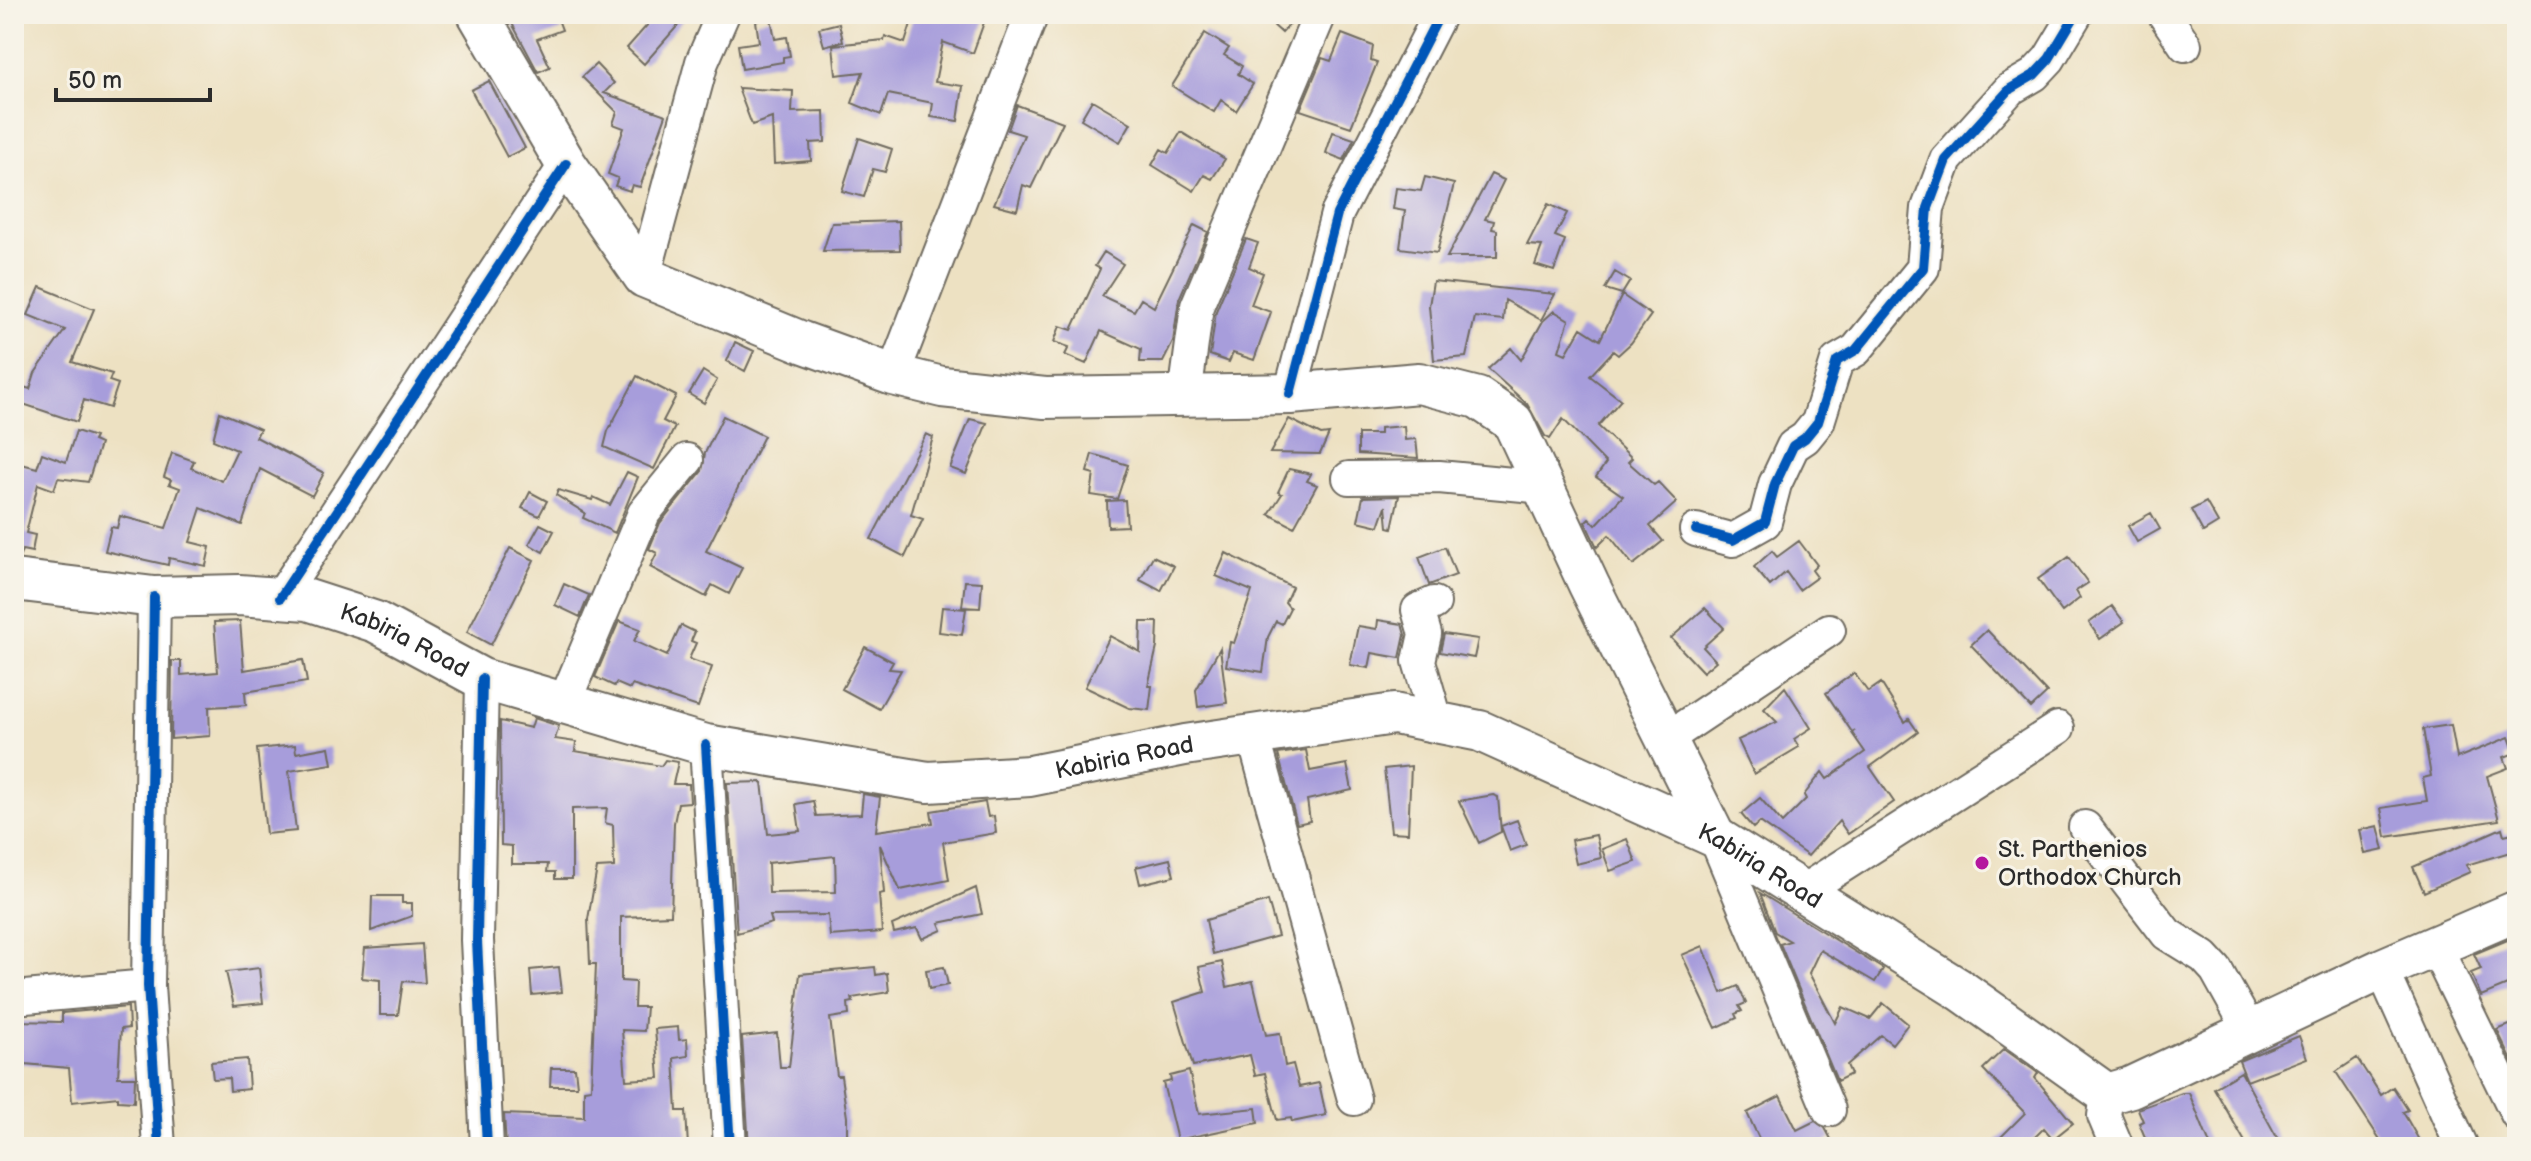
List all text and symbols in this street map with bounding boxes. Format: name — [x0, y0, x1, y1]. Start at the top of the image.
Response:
scale bar — [56, 52, 210, 102]
text: 50 m — [68, 66, 122, 95]
street label: Kabiria Road — [336, 597, 474, 684]
street label: Kabiria Road — [1053, 729, 1195, 785]
street label: Kabiria Road — [1694, 817, 1828, 915]
place label: St. Parthenios Orthodox Church — [1998, 835, 2182, 892]
marker: St. Parthenios Orthodox Church — [1973, 854, 1991, 872]

